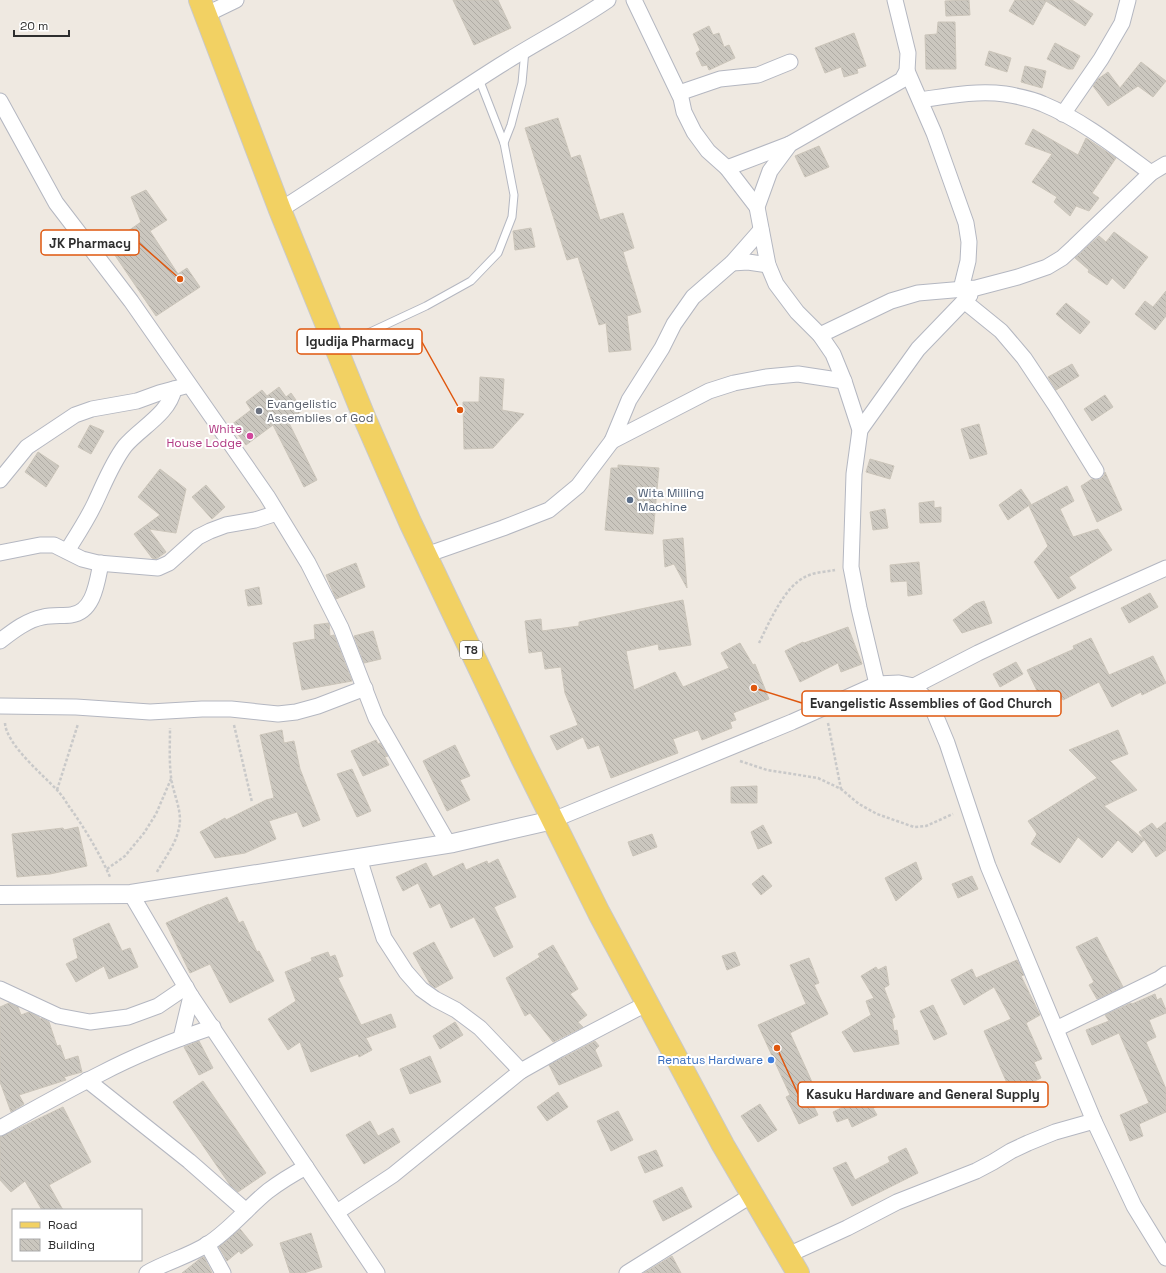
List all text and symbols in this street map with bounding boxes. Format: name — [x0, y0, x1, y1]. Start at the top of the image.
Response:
scale bar — [14, 12, 69, 38]
text: 20 m — [20, 18, 48, 34]
callout: JK Pharmacy — [41, 230, 139, 255]
text: JK Pharmacy — [49, 235, 131, 252]
callout: Igudija Pharmacy — [297, 329, 422, 354]
text: Igudija Pharmacy — [306, 333, 414, 350]
place label: Evangelistic Assemblies of God — [267, 396, 373, 426]
marker: Evangelistic Assemblies of God — [254, 406, 264, 416]
place label: White House Lodge — [166, 421, 242, 451]
marker: White House Lodge — [245, 431, 255, 441]
place label: Wita Milling Machine — [638, 485, 704, 515]
marker: Wita Milling Machine — [625, 495, 635, 505]
road number: T8 — [460, 641, 482, 659]
callout: Evangelistic Assemblies of God Church — [802, 691, 1061, 716]
text: Evangelistic Assemblies of God Church — [810, 695, 1052, 712]
place label: Renatus Hardware — [658, 1052, 763, 1068]
marker: Renatus Hardware — [766, 1055, 776, 1065]
callout: Kasuku Hardware and General Supply — [798, 1082, 1048, 1107]
text: Kasuku Hardware and General Supply — [806, 1086, 1040, 1103]
legend — [12, 1209, 142, 1261]
text: Road — [48, 1217, 77, 1233]
text: Building — [48, 1237, 95, 1253]

